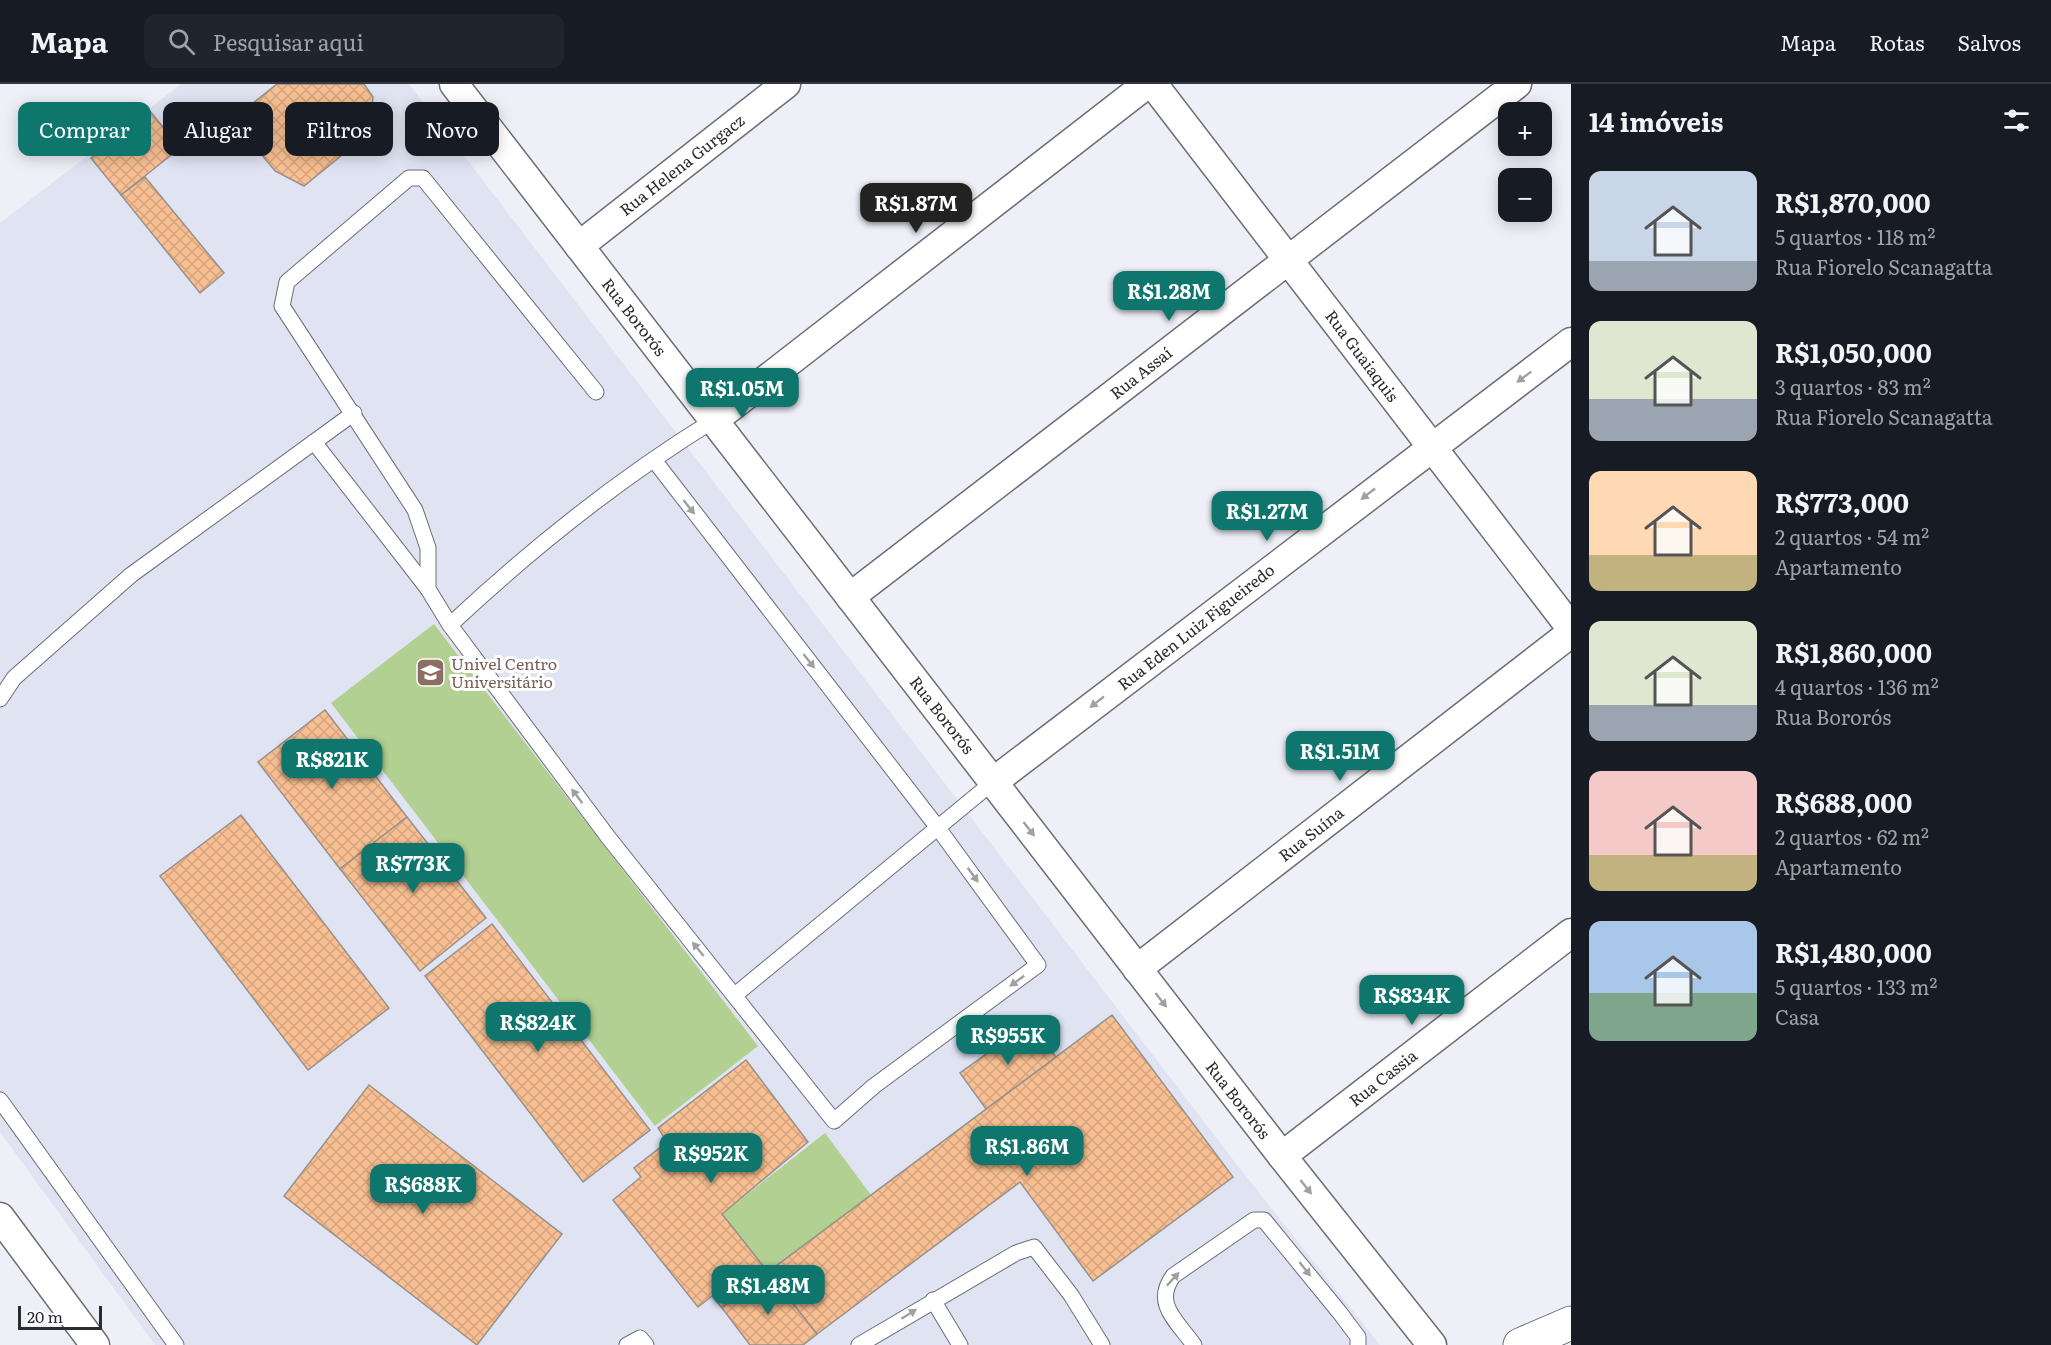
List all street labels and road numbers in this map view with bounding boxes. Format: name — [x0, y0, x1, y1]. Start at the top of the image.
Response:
street label: Rua Helena Gurgacz — [614, 108, 749, 221]
street label: Rua Bororós — [597, 272, 673, 360]
street label: Rua Guaiaquis — [1320, 304, 1405, 406]
street label: Rua Assaí — [1104, 340, 1177, 404]
street label: Rua Eden Luiz Figueiredo — [1112, 557, 1279, 695]
street label: Rua Bororós — [905, 670, 981, 758]
street label: Rua Suína — [1273, 800, 1348, 866]
street label: Rua Cassia — [1343, 1043, 1422, 1112]
street label: Rua Bororós — [1201, 1055, 1277, 1143]

